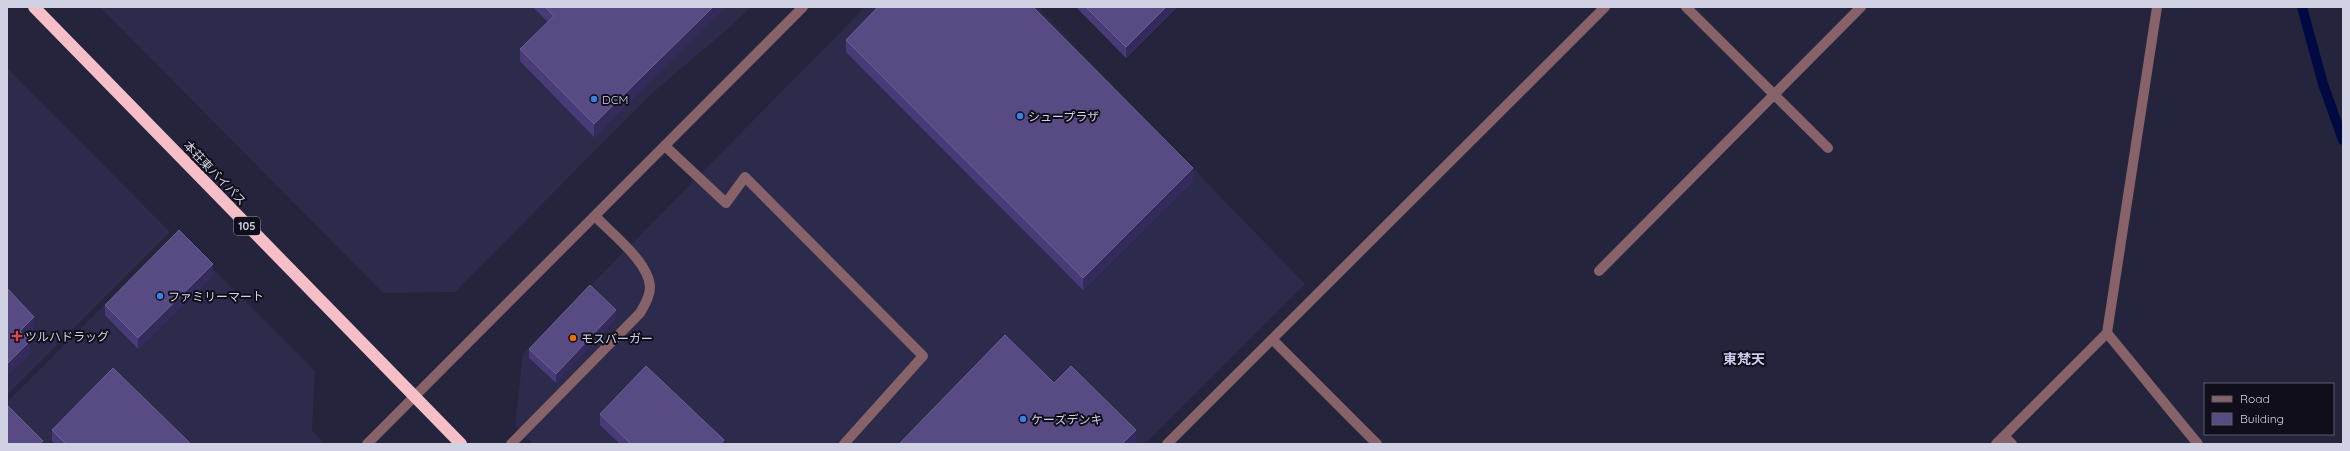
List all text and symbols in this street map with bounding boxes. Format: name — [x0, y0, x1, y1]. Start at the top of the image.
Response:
place label: DCM — [602, 92, 628, 107]
marker: DCM — [589, 94, 599, 104]
place label: シュープラザ — [1028, 109, 1099, 124]
marker: シュープラザ — [1015, 111, 1025, 121]
street label: 本荘東バイパス — [181, 138, 249, 208]
road number: 105 — [234, 217, 260, 235]
place label: ファミリーマート — [168, 289, 264, 304]
marker: ファミリーマート — [155, 291, 165, 301]
place label: ツルハドラッグ — [25, 329, 109, 344]
marker: ツルハドラッグ — [12, 331, 22, 341]
place label: モスバーガー — [581, 331, 653, 346]
marker: モスバーガー — [568, 333, 578, 343]
district label: 東梵天 — [1723, 350, 1765, 368]
legend — [2204, 383, 2334, 435]
text: Road — [2240, 391, 2270, 406]
text: Building — [2240, 411, 2284, 426]
place label: ケーズデンキ — [1031, 412, 1102, 427]
marker: ケーズデンキ — [1018, 414, 1028, 424]

